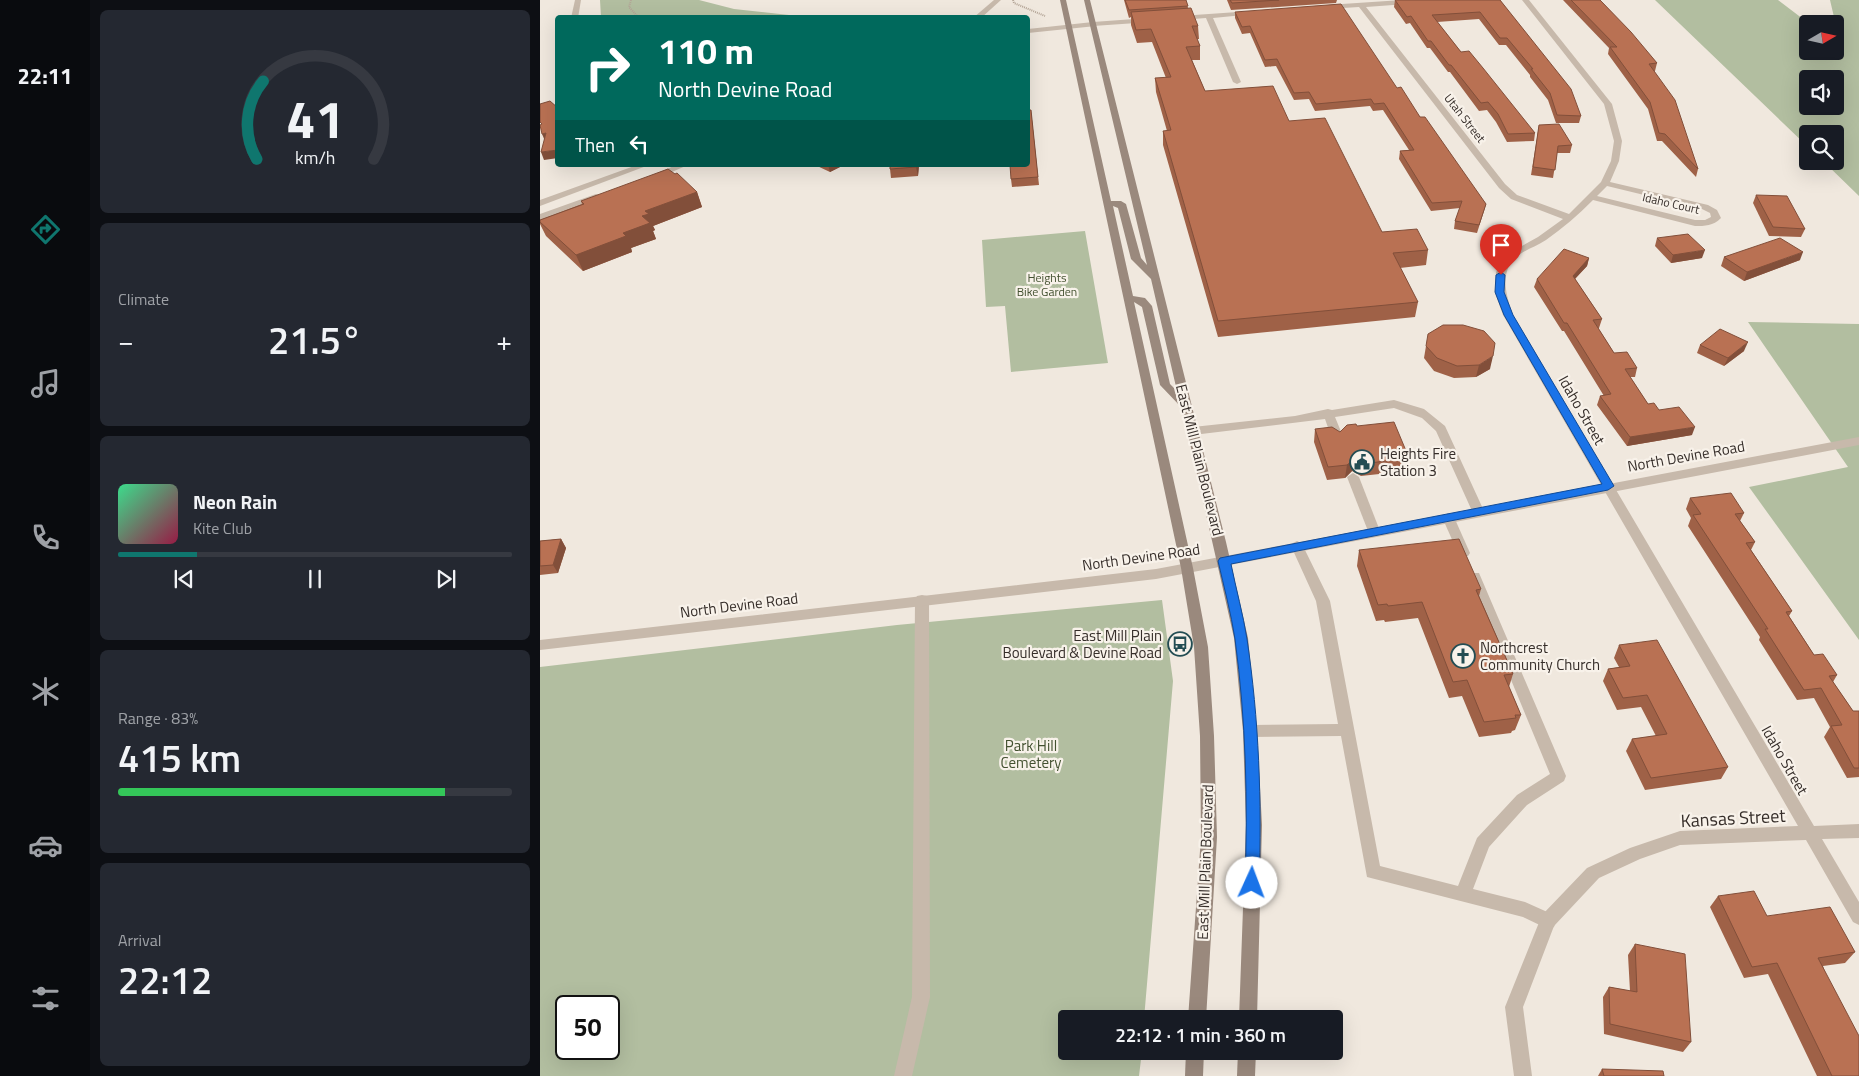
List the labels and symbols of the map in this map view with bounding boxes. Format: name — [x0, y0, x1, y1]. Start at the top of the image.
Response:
north arrow — [1799, 15, 1844, 60]
street label: Utah Street — [1440, 89, 1491, 147]
street label: Idaho Court — [1641, 187, 1702, 219]
pin — [1480, 224, 1522, 275]
park label: Heights Bike Garden — [1017, 268, 1077, 301]
street label: Idaho Street — [1553, 371, 1612, 450]
street label: East Mill Plain Boulevard — [1170, 382, 1230, 538]
street label: North Devine Road — [1625, 434, 1747, 478]
place label: Heights Fire Station 3 — [1380, 442, 1456, 482]
public building icon: Heights Fire Station 3 — [1349, 449, 1375, 475]
street label: North Devine Road — [1081, 537, 1201, 577]
street label: North Devine Road — [679, 586, 799, 624]
place label: East Mill Plain Boulevard & Devine Road — [1002, 624, 1162, 664]
bus stop icon: East Mill Plain Boulevard & Devine Road — [1167, 631, 1193, 657]
place label: Northcrest Community Church — [1480, 636, 1600, 676]
church icon: Northcrest Community Church — [1450, 643, 1476, 669]
street label: Idaho Street — [1756, 721, 1815, 800]
park label: Park Hill Cemetery — [1001, 734, 1061, 774]
street label: East Mill Plain Boulevard — [1191, 784, 1219, 940]
street label: Kansas Street — [1680, 802, 1787, 834]
position arrow — [1225, 856, 1277, 908]
speed limit sign: 50 — [555, 995, 620, 1060]

